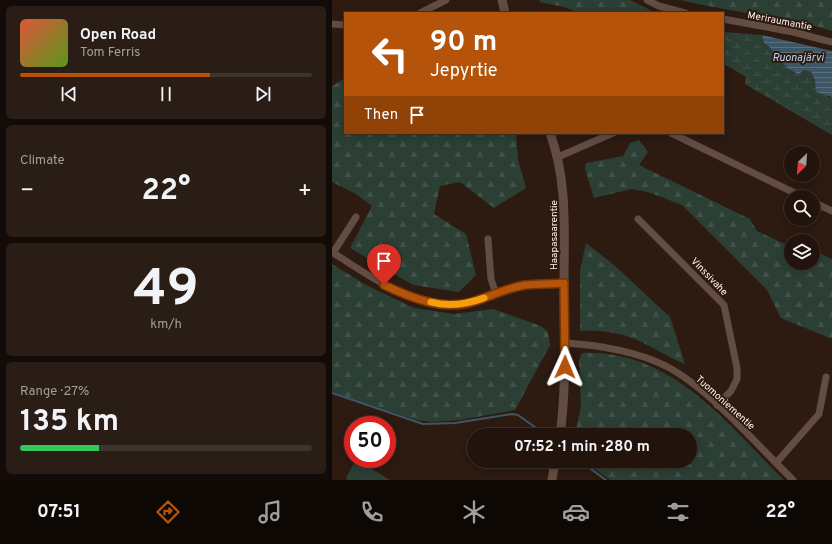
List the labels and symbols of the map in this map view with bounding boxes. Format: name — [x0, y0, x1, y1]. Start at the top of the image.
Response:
street label: Meriraumantie — [746, 9, 813, 34]
water label: Ruonajärvi — [772, 51, 825, 65]
north arrow — [784, 146, 820, 182]
street label: Haapasaarentie — [548, 200, 561, 270]
pin — [367, 244, 401, 285]
street label: Vinssivahe — [688, 255, 730, 299]
position arrow — [544, 346, 586, 388]
street label: Tuomoniementie — [693, 373, 757, 433]
speed limit sign: 50 — [344, 416, 396, 468]

